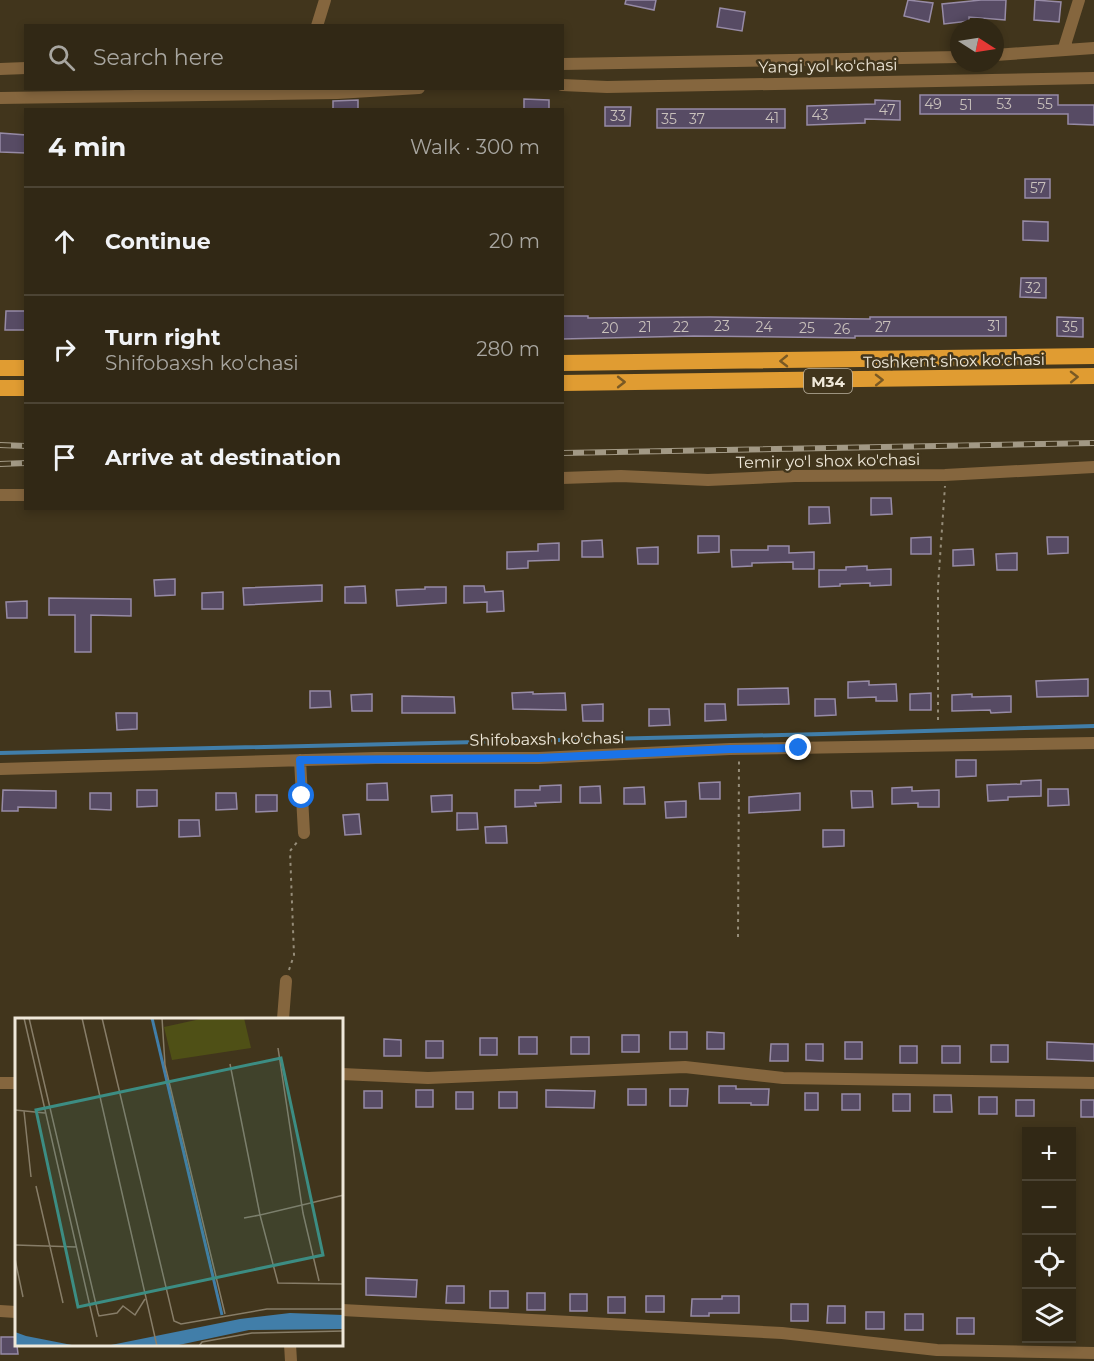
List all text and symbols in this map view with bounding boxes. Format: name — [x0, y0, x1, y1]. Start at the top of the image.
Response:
north arrow — [950, 18, 1004, 72]
search box — [24, 24, 564, 90]
icon: search — [45, 41, 78, 74]
text: Search here — [93, 44, 224, 71]
street label: Yangi yol ko'chasi — [758, 55, 898, 77]
house number: 49 — [924, 95, 942, 113]
house number: 53 — [996, 95, 1012, 113]
house number: 55 — [1037, 95, 1053, 113]
house number: 51 — [960, 96, 972, 114]
house number: 47 — [879, 101, 895, 119]
house number: 43 — [812, 106, 829, 124]
house number: 33 — [610, 107, 626, 125]
house number: 41 — [765, 109, 779, 127]
house number: 35 — [661, 110, 677, 128]
house number: 37 — [689, 110, 705, 128]
text: 4 min — [48, 131, 126, 163]
text: Walk · 300 m — [410, 135, 540, 159]
house number: 57 — [1030, 179, 1046, 197]
icon: ahead — [48, 225, 81, 258]
text: Continue — [105, 228, 211, 255]
text: 20 m — [489, 229, 540, 253]
house number: 32 — [1025, 279, 1041, 297]
house number: 23 — [714, 317, 730, 335]
house number: 31 — [988, 317, 1000, 335]
house number: 21 — [638, 318, 652, 336]
house number: 22 — [673, 318, 689, 336]
house number: 24 — [756, 318, 773, 336]
house number: 27 — [875, 318, 891, 336]
house number: 35 — [1062, 318, 1078, 336]
house number: 20 — [601, 319, 619, 337]
house number: 25 — [799, 319, 815, 337]
house number: 26 — [834, 320, 851, 338]
text: Turn right — [105, 324, 220, 351]
icon: right — [48, 333, 81, 366]
text: 280 m — [476, 337, 540, 361]
street label: Toshkent shox ko'chasi — [863, 350, 1045, 372]
text: Shifobaxsh ko'chasi — [105, 351, 299, 375]
one-way arrow — [779, 355, 788, 367]
road number: M34 — [804, 369, 852, 393]
one-way arrow — [1069, 370, 1078, 383]
one-way arrow — [874, 374, 883, 386]
one-way arrow — [616, 376, 625, 388]
icon: arrive — [48, 441, 81, 474]
text: Arrive at destination — [105, 444, 341, 471]
street label: Temir yo'l shox ko'chasi — [736, 450, 920, 472]
street label: Shifobaxsh ko'chasi — [469, 728, 625, 750]
route end — [785, 734, 811, 760]
route start — [288, 782, 314, 808]
inset map — [15, 1018, 344, 1346]
map controls — [1022, 1127, 1076, 1343]
button: + — [1022, 1127, 1076, 1181]
button: − — [1022, 1181, 1076, 1235]
button: locate — [1022, 1235, 1076, 1289]
button: layers — [1022, 1289, 1076, 1343]

